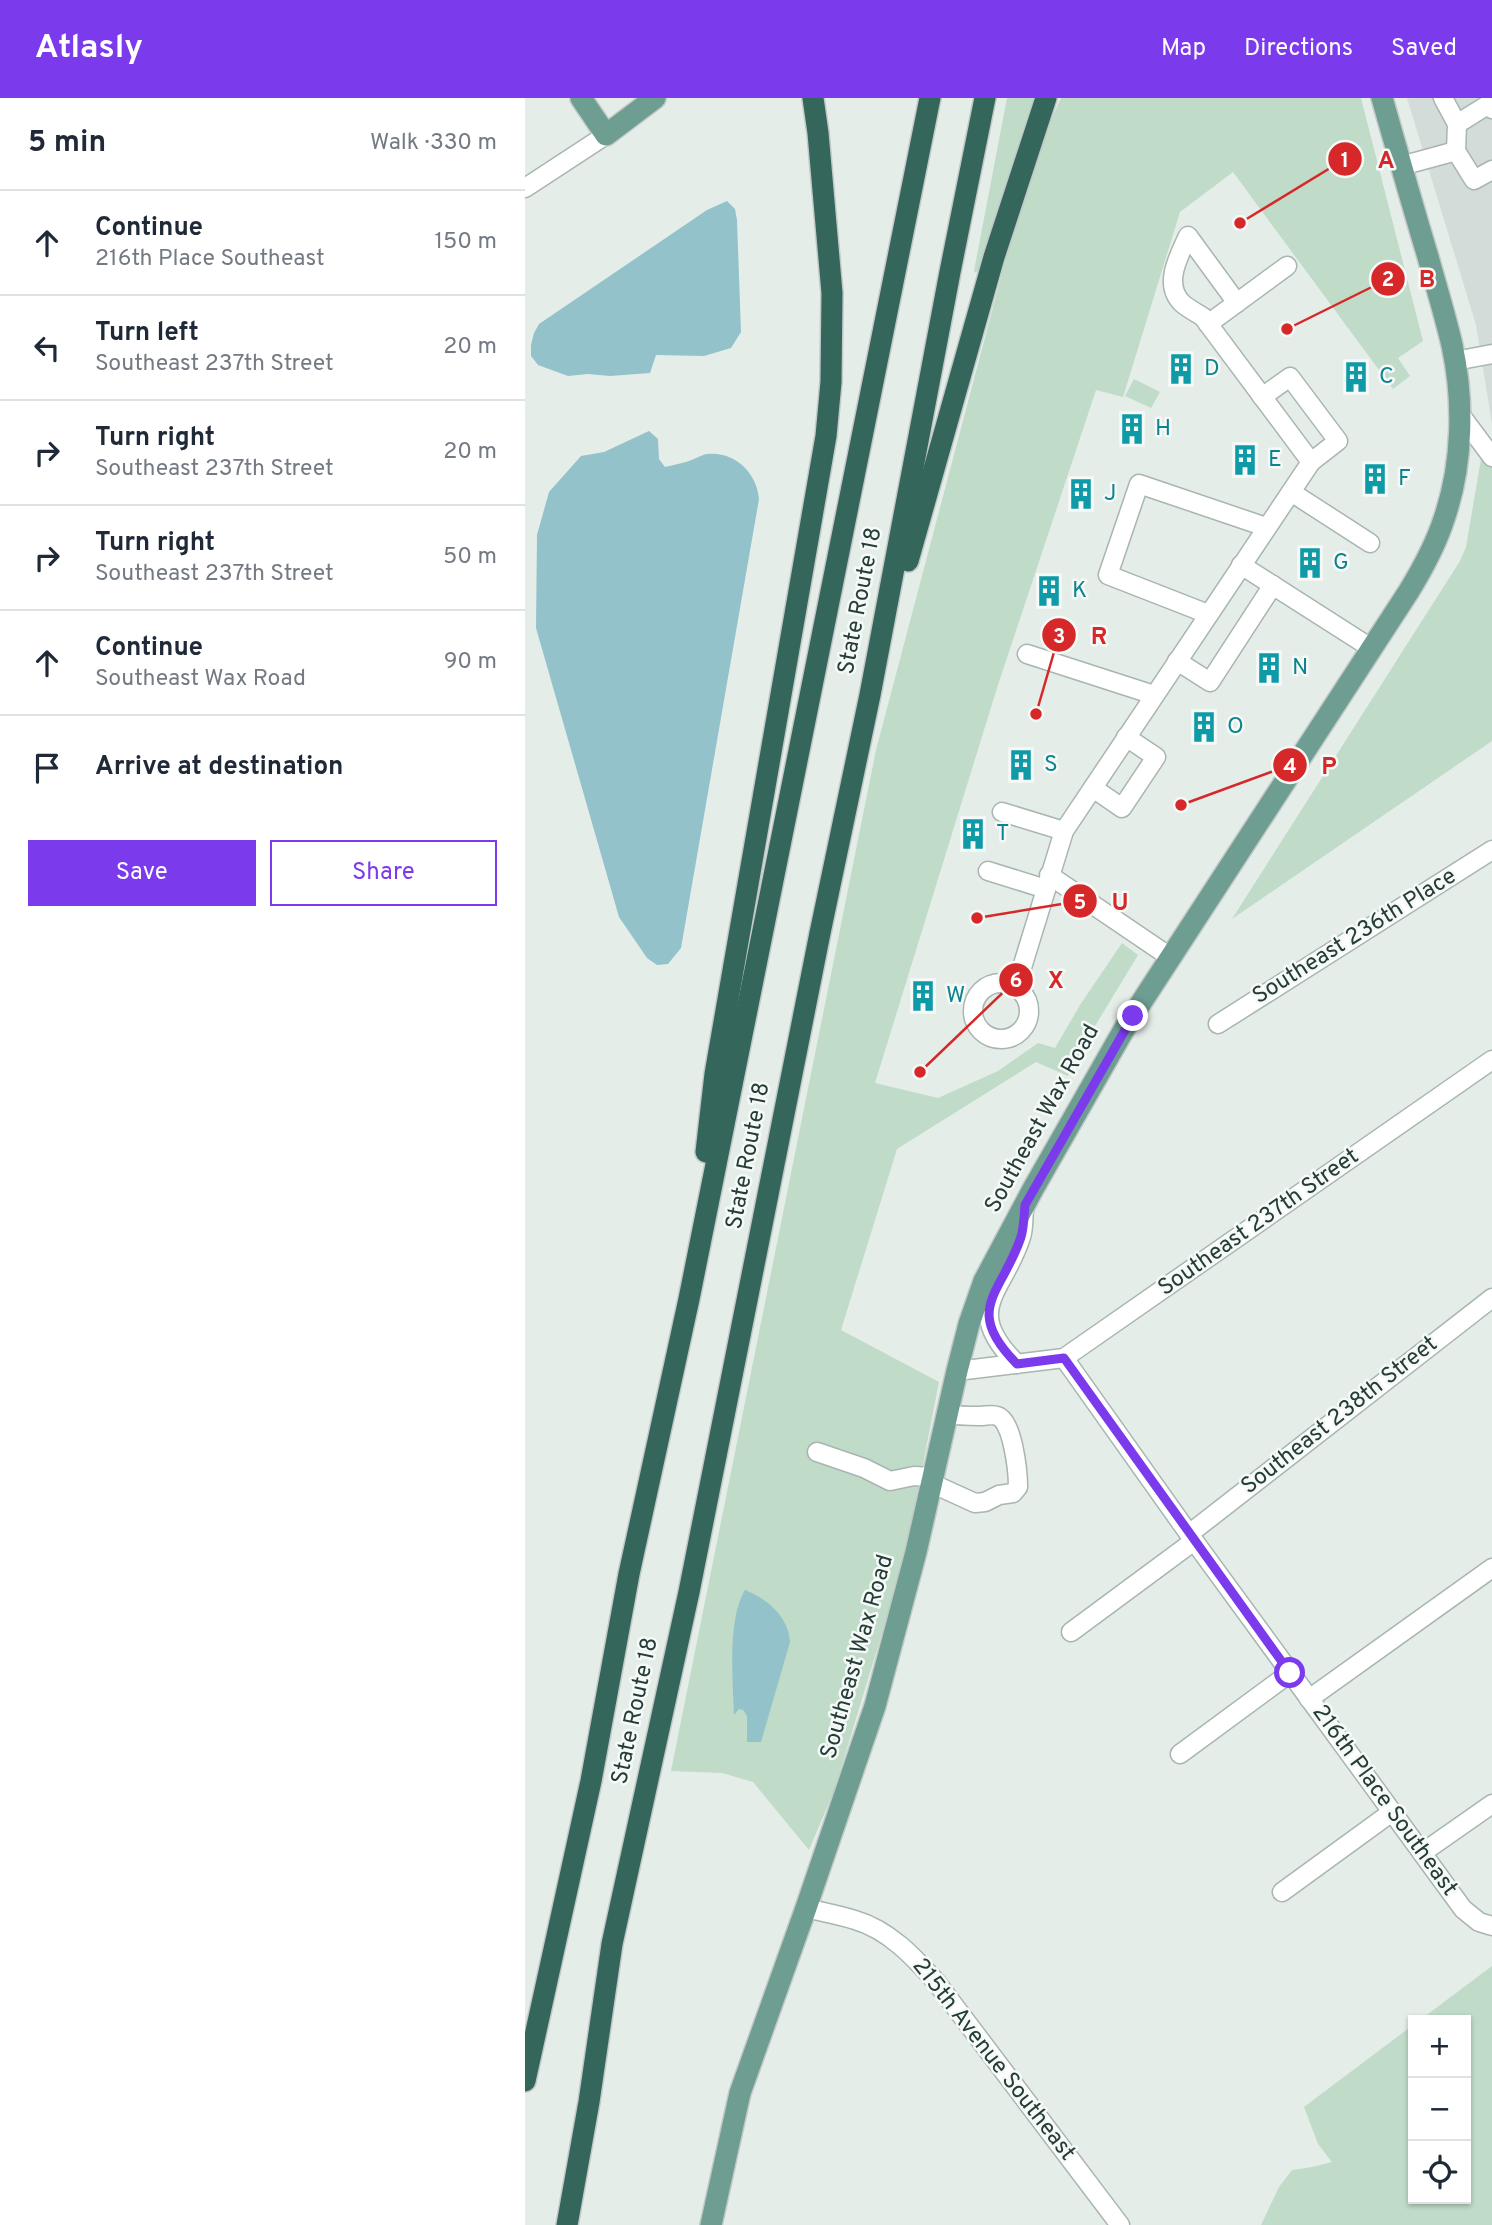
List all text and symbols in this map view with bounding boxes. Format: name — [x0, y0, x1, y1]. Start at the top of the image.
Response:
text: Atlasly — [35, 28, 143, 70]
text: Map — [1161, 34, 1206, 64]
text: Directions — [1244, 34, 1353, 64]
text: Saved — [1391, 34, 1457, 64]
text: 5 min — [28, 125, 106, 162]
text: Walk · 330 m — [370, 129, 497, 158]
callout: A — [1328, 137, 1408, 182]
text: A — [1377, 147, 1395, 177]
text: 1 — [1341, 148, 1349, 175]
text: Continue — [95, 212, 203, 245]
icon: ahead — [28, 224, 66, 262]
text: 150 m — [435, 228, 497, 257]
text: 216th Place Southeast — [95, 245, 325, 274]
callout: B — [1370, 256, 1450, 301]
text: B — [1419, 266, 1435, 296]
text: 2 — [1382, 267, 1394, 294]
text: Turn left — [95, 317, 199, 350]
icon: left — [28, 329, 66, 367]
text: 20 m — [443, 333, 497, 362]
text: Southeast 237th Street — [95, 350, 334, 379]
building icon: D — [1164, 352, 1198, 386]
place label: D — [1204, 355, 1220, 384]
building icon: C — [1339, 360, 1373, 394]
place label: C — [1379, 363, 1394, 392]
building icon: H — [1115, 412, 1149, 446]
place label: H — [1155, 415, 1171, 444]
text: Turn right — [95, 422, 215, 455]
icon: right — [28, 434, 66, 472]
text: 20 m — [443, 438, 497, 467]
building icon: E — [1228, 443, 1262, 477]
place label: E — [1268, 446, 1282, 475]
text: Southeast 237th Street — [95, 455, 334, 484]
building icon: F — [1358, 462, 1392, 496]
place label: F — [1398, 465, 1411, 494]
building icon: J — [1064, 477, 1098, 511]
place label: J — [1104, 480, 1117, 509]
street label: State Route 18 — [833, 525, 889, 677]
text: Turn right — [95, 527, 215, 560]
icon: right — [28, 539, 66, 577]
text: 50 m — [443, 543, 497, 572]
building icon: G — [1293, 546, 1327, 580]
place label: G — [1333, 549, 1349, 578]
text: Southeast 237th Street — [95, 560, 334, 589]
building icon: K — [1032, 574, 1066, 608]
place label: K — [1072, 577, 1087, 606]
callout: R — [1041, 613, 1121, 658]
text: R — [1091, 623, 1107, 653]
text: 3 — [1053, 624, 1065, 651]
text: Continue — [95, 632, 203, 665]
icon: ahead — [28, 644, 66, 682]
text: 90 m — [444, 648, 497, 677]
building icon: N — [1252, 651, 1286, 685]
place label: N — [1292, 654, 1308, 683]
text: Southeast Wax Road — [95, 665, 306, 694]
building icon: O — [1187, 710, 1221, 744]
place label: O — [1227, 713, 1244, 742]
callout: P — [1272, 743, 1351, 788]
building icon: S — [1004, 748, 1038, 782]
icon: arrive — [28, 749, 66, 787]
text: Arrive at destination — [95, 751, 343, 784]
place label: S — [1044, 751, 1058, 780]
text: P — [1321, 753, 1337, 783]
text: 4 — [1283, 754, 1297, 781]
building icon: T — [956, 817, 990, 851]
place label: T — [996, 820, 1009, 849]
button: Save — [28, 840, 256, 906]
button: Share — [270, 840, 497, 906]
street label: Southeast 236th Place — [1248, 862, 1462, 1012]
callout: U — [1062, 879, 1142, 924]
text: U — [1111, 889, 1129, 919]
text: 5 — [1074, 890, 1086, 917]
callout: X — [999, 957, 1078, 1002]
text: X — [1048, 967, 1064, 997]
text: 6 — [1010, 968, 1022, 995]
building icon: W — [906, 979, 940, 1013]
place label: W — [946, 982, 965, 1011]
route end — [1117, 1000, 1148, 1031]
street label: Southeast Wax Road — [979, 1020, 1107, 1218]
street label: State Route 18 — [721, 1080, 777, 1232]
street label: Southeast 237th Street — [1153, 1143, 1365, 1303]
street label: Southeast 238th Street — [1236, 1330, 1444, 1502]
street label: Southeast Wax Road — [815, 1552, 901, 1762]
street label: State Route 18 — [606, 1635, 666, 1787]
route start — [1274, 1657, 1305, 1688]
street label: 216th Place Southeast — [1305, 1700, 1463, 1902]
street label: 215th Avenue Southeast — [905, 1953, 1081, 2167]
map controls — [1408, 2015, 1471, 2204]
button: + — [1408, 2015, 1471, 2078]
button: − — [1408, 2078, 1471, 2141]
button: locate — [1408, 2141, 1471, 2204]

